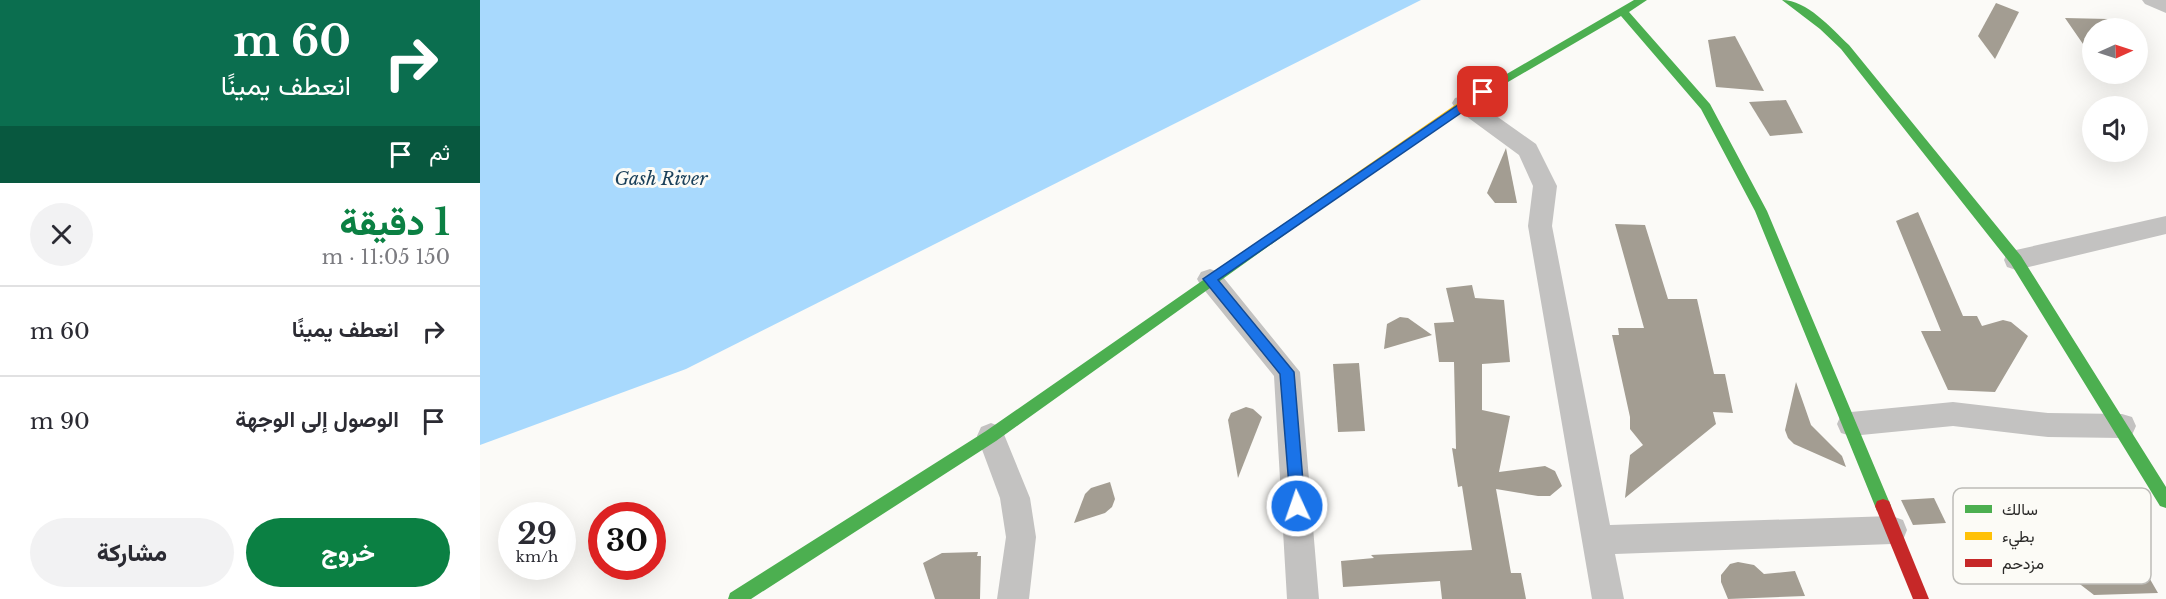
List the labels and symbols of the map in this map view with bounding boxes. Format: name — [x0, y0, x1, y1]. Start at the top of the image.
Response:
north arrow — [2082, 18, 2148, 84]
pin — [1457, 66, 1508, 117]
water label: Gash River — [615, 168, 708, 190]
position arrow — [1265, 474, 1329, 538]
legend — [1953, 488, 2151, 584]
text: سالك — [2002, 499, 2038, 519]
speed limit sign: 30 — [588, 502, 666, 580]
text: بطيء — [2002, 526, 2034, 550]
text: مزدحم — [2002, 553, 2044, 574]

